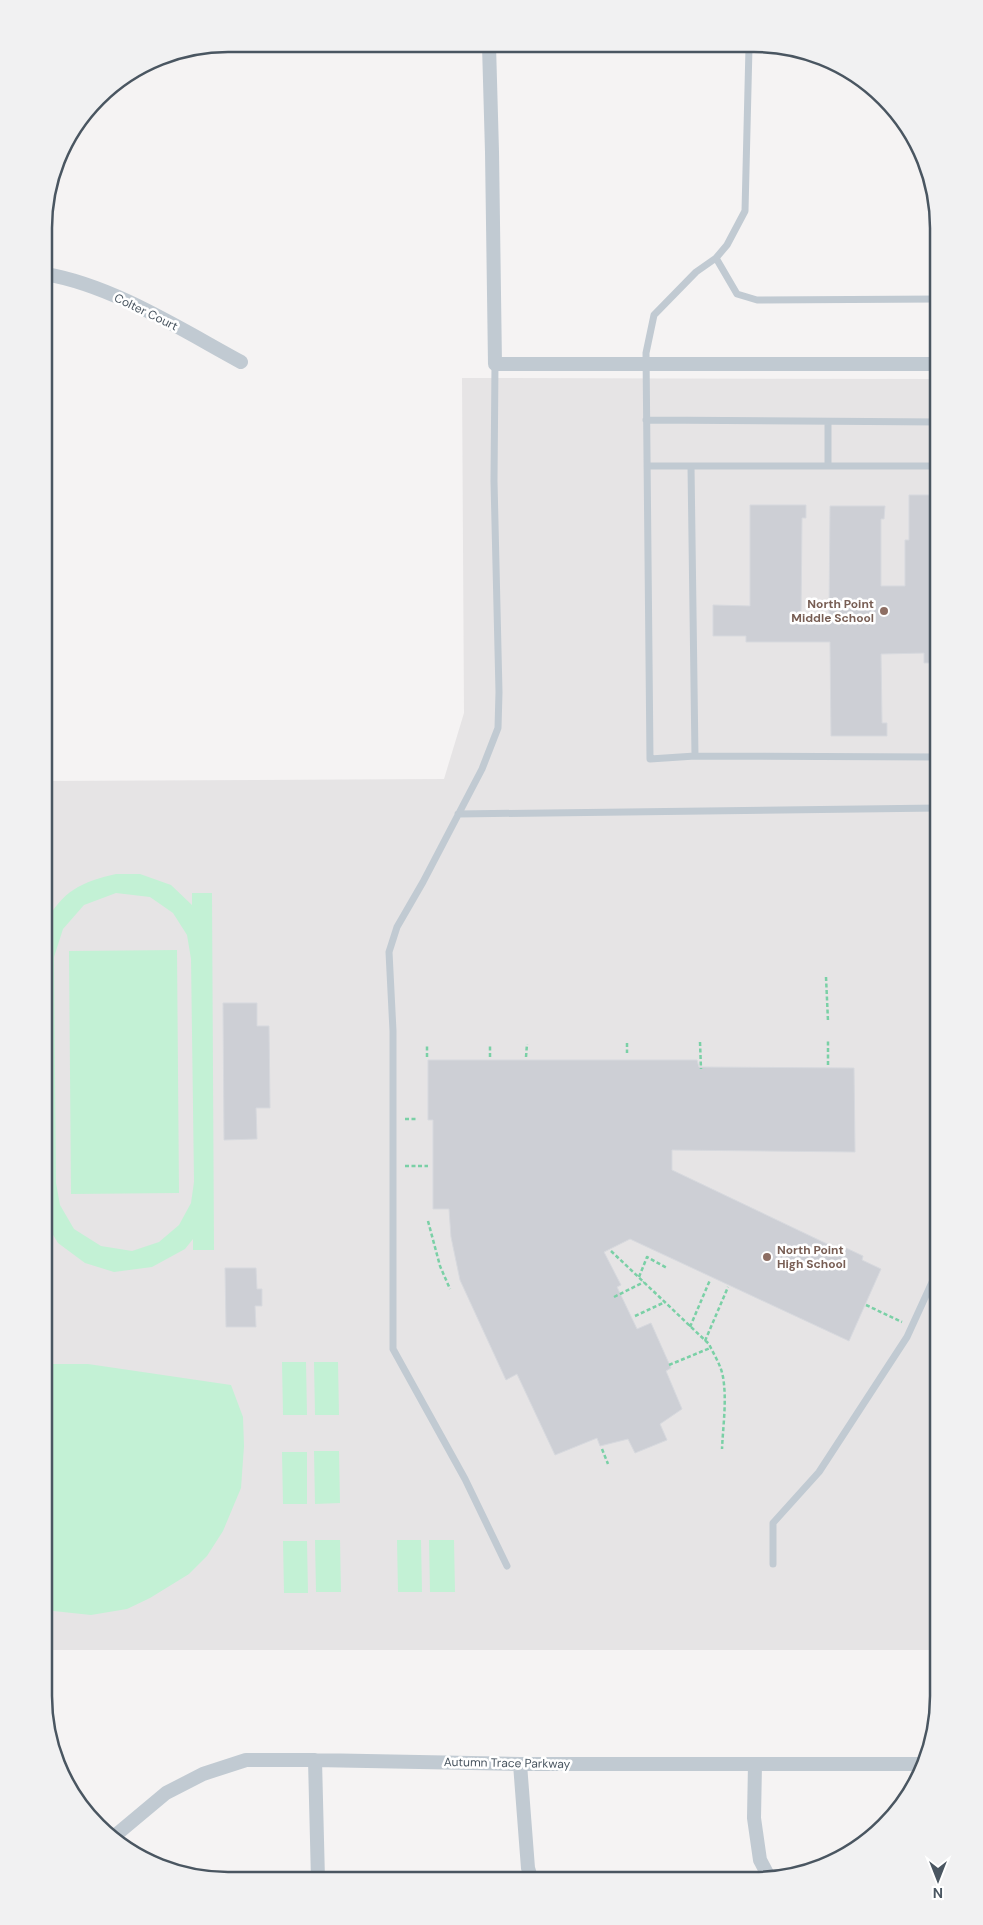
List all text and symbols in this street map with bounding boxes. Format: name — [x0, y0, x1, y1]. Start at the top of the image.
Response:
street label: Colter Court — [111, 290, 181, 334]
place label: North Point Middle School — [791, 596, 874, 626]
marker: North Point Middle School — [878, 605, 890, 617]
place label: North Point High School — [777, 1242, 846, 1272]
marker: North Point High School — [761, 1251, 773, 1263]
street label: Autumn Trace Parkway — [444, 1754, 571, 1772]
north arrow — [913, 1855, 963, 1905]
text: N — [933, 1884, 943, 1902]

